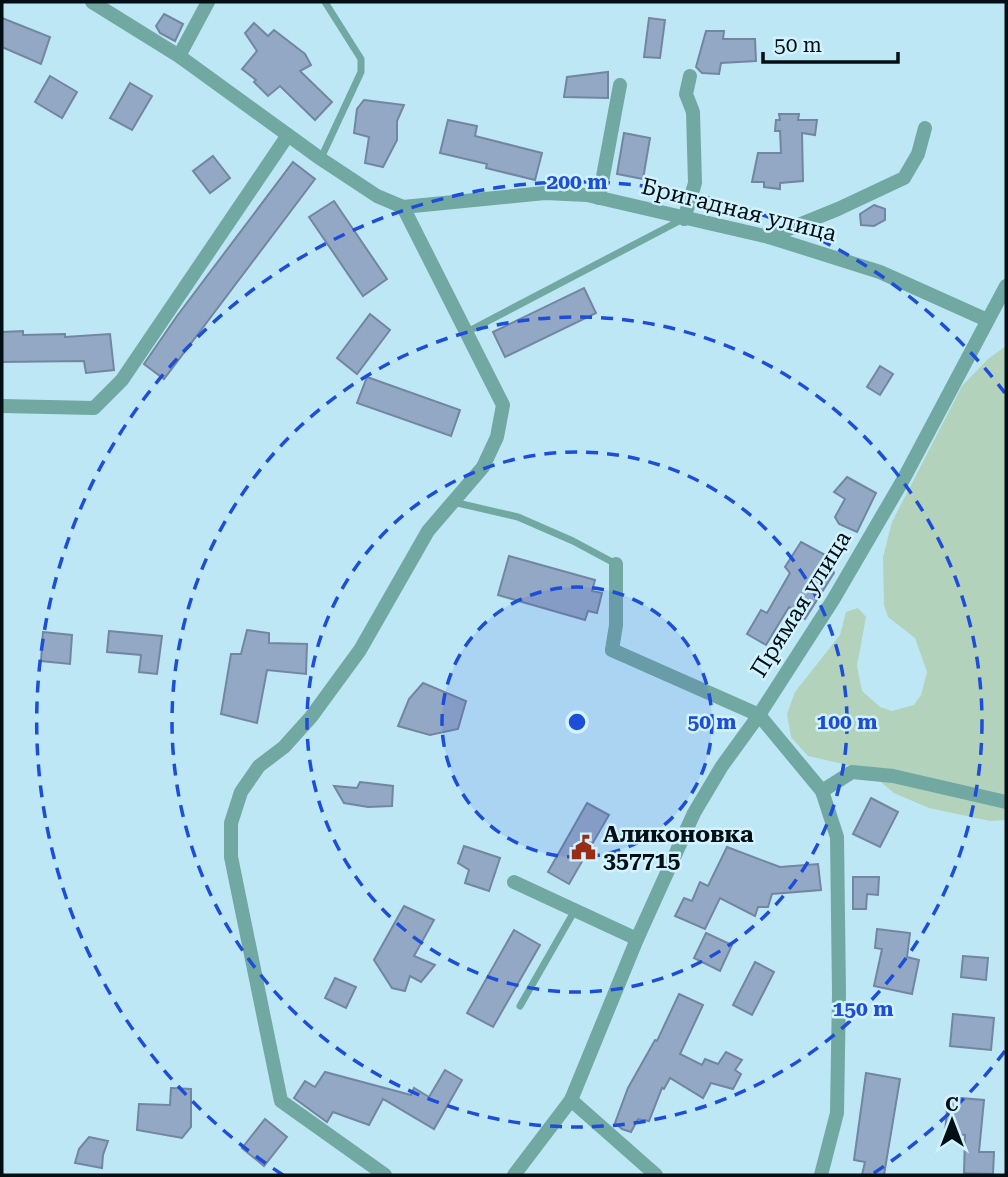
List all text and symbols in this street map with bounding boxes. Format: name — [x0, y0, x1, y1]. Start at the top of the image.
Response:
scale bar — [763, 21, 898, 65]
text: 50 m — [774, 33, 822, 57]
text: 200 m — [547, 170, 607, 194]
street label: Бригадная улица — [639, 173, 840, 247]
street label: Прямая улица — [745, 525, 857, 682]
centre of rings — [565, 710, 589, 734]
text: 50 m — [687, 710, 737, 734]
text: 100 m — [817, 710, 877, 734]
place label: Аликоновка 357715 — [603, 821, 754, 874]
public building icon: Аликоновка 357715 — [569, 833, 597, 861]
text: 150 m — [833, 997, 893, 1021]
north arrow — [917, 1086, 987, 1156]
text: С — [945, 1093, 959, 1116]

